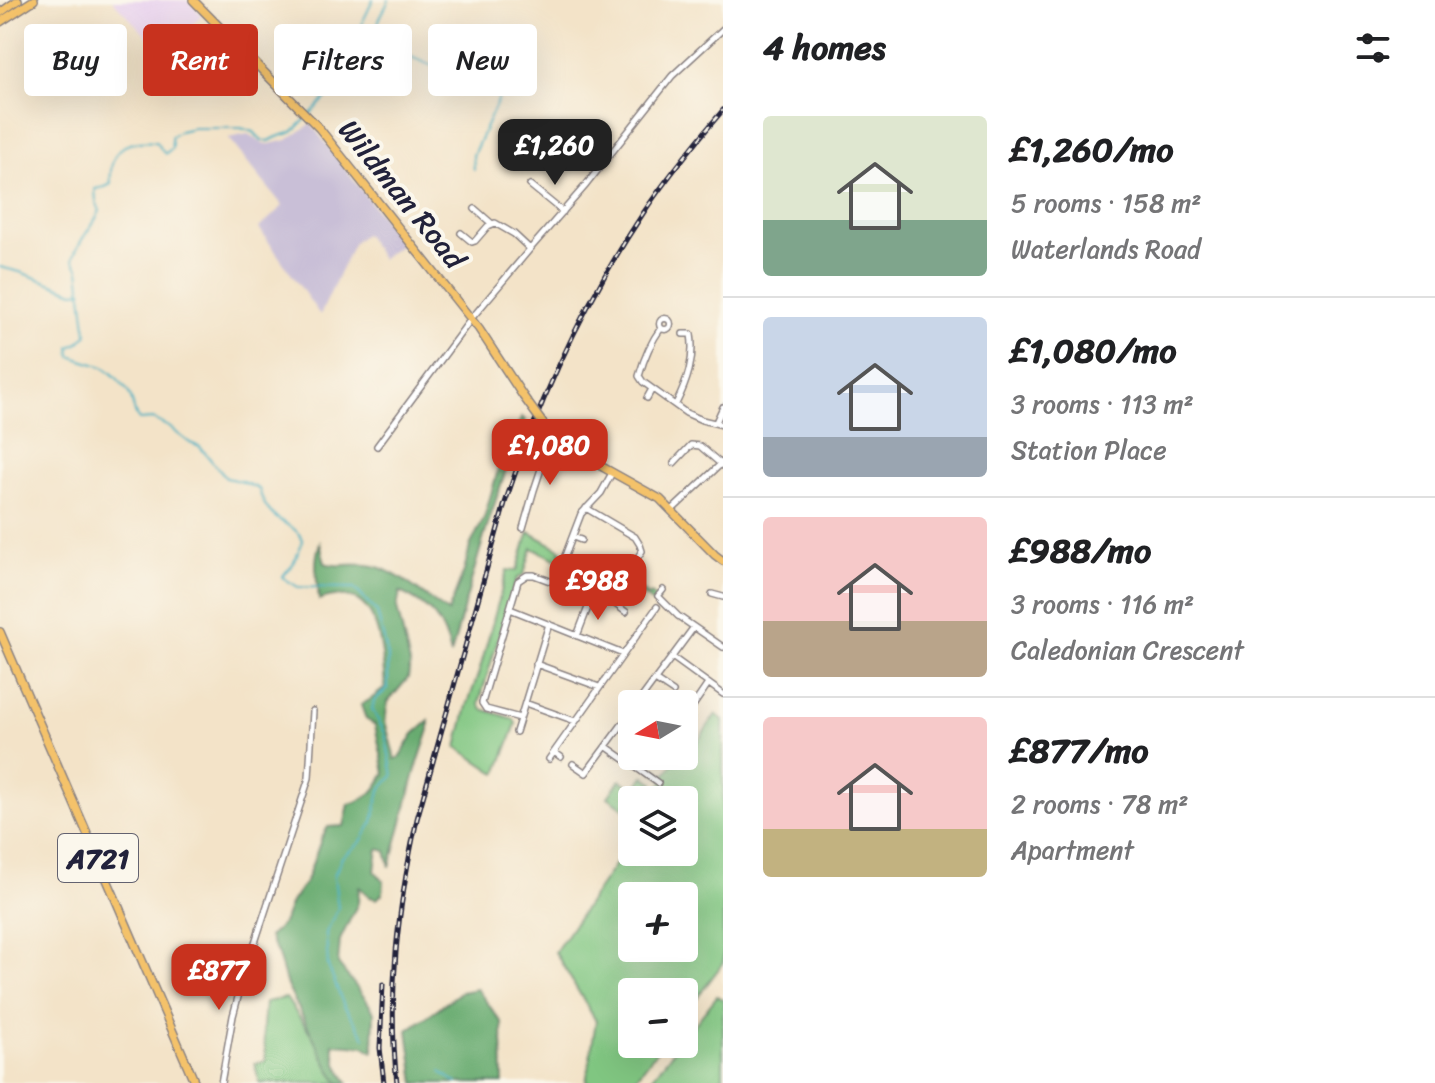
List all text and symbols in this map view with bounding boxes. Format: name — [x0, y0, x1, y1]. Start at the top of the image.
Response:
text: 4 homes — [763, 18, 886, 78]
chip: Buy — [24, 24, 127, 96]
chip: Rent — [143, 24, 258, 96]
chip: Filters — [274, 24, 412, 96]
chip: New — [428, 24, 537, 96]
icon: filters — [1351, 26, 1395, 70]
street label: Wildman Road — [324, 106, 482, 283]
pin: £1,260 — [490, 119, 620, 187]
text: £1,260/mo — [1011, 120, 1173, 180]
text: £1,260 — [516, 122, 594, 168]
icon: home — [827, 148, 923, 244]
text: 5 rooms · 158 m² — [1011, 180, 1202, 226]
text: Waterlands Road — [1011, 226, 1201, 272]
text: £1,080/mo — [1011, 321, 1176, 381]
icon: home — [827, 349, 923, 445]
text: 3 rooms · 113 m² — [1011, 381, 1194, 427]
pin: £1,080 — [485, 419, 615, 487]
text: £1,080 — [510, 422, 590, 468]
text: Station Place — [1011, 427, 1167, 473]
text: £988/mo — [1011, 521, 1151, 581]
icon: home — [827, 549, 923, 645]
pin: £988 — [551, 554, 645, 622]
text: £988 — [567, 557, 629, 603]
text: 3 rooms · 116 m² — [1011, 581, 1194, 627]
text: Caledonian Crescent — [1011, 627, 1244, 673]
north arrow — [618, 690, 698, 770]
map controls — [618, 690, 698, 1058]
text: £877/mo — [1011, 721, 1149, 781]
icon: home — [827, 749, 923, 845]
text: 2 rooms · 78 m² — [1011, 781, 1188, 827]
button: layers — [618, 786, 698, 866]
text: Apartment — [1011, 827, 1134, 873]
road number: A721 — [58, 834, 138, 882]
button: + — [618, 882, 698, 962]
pin: £877 — [172, 944, 266, 1012]
text: £877 — [189, 947, 249, 993]
button: − — [618, 978, 698, 1058]

